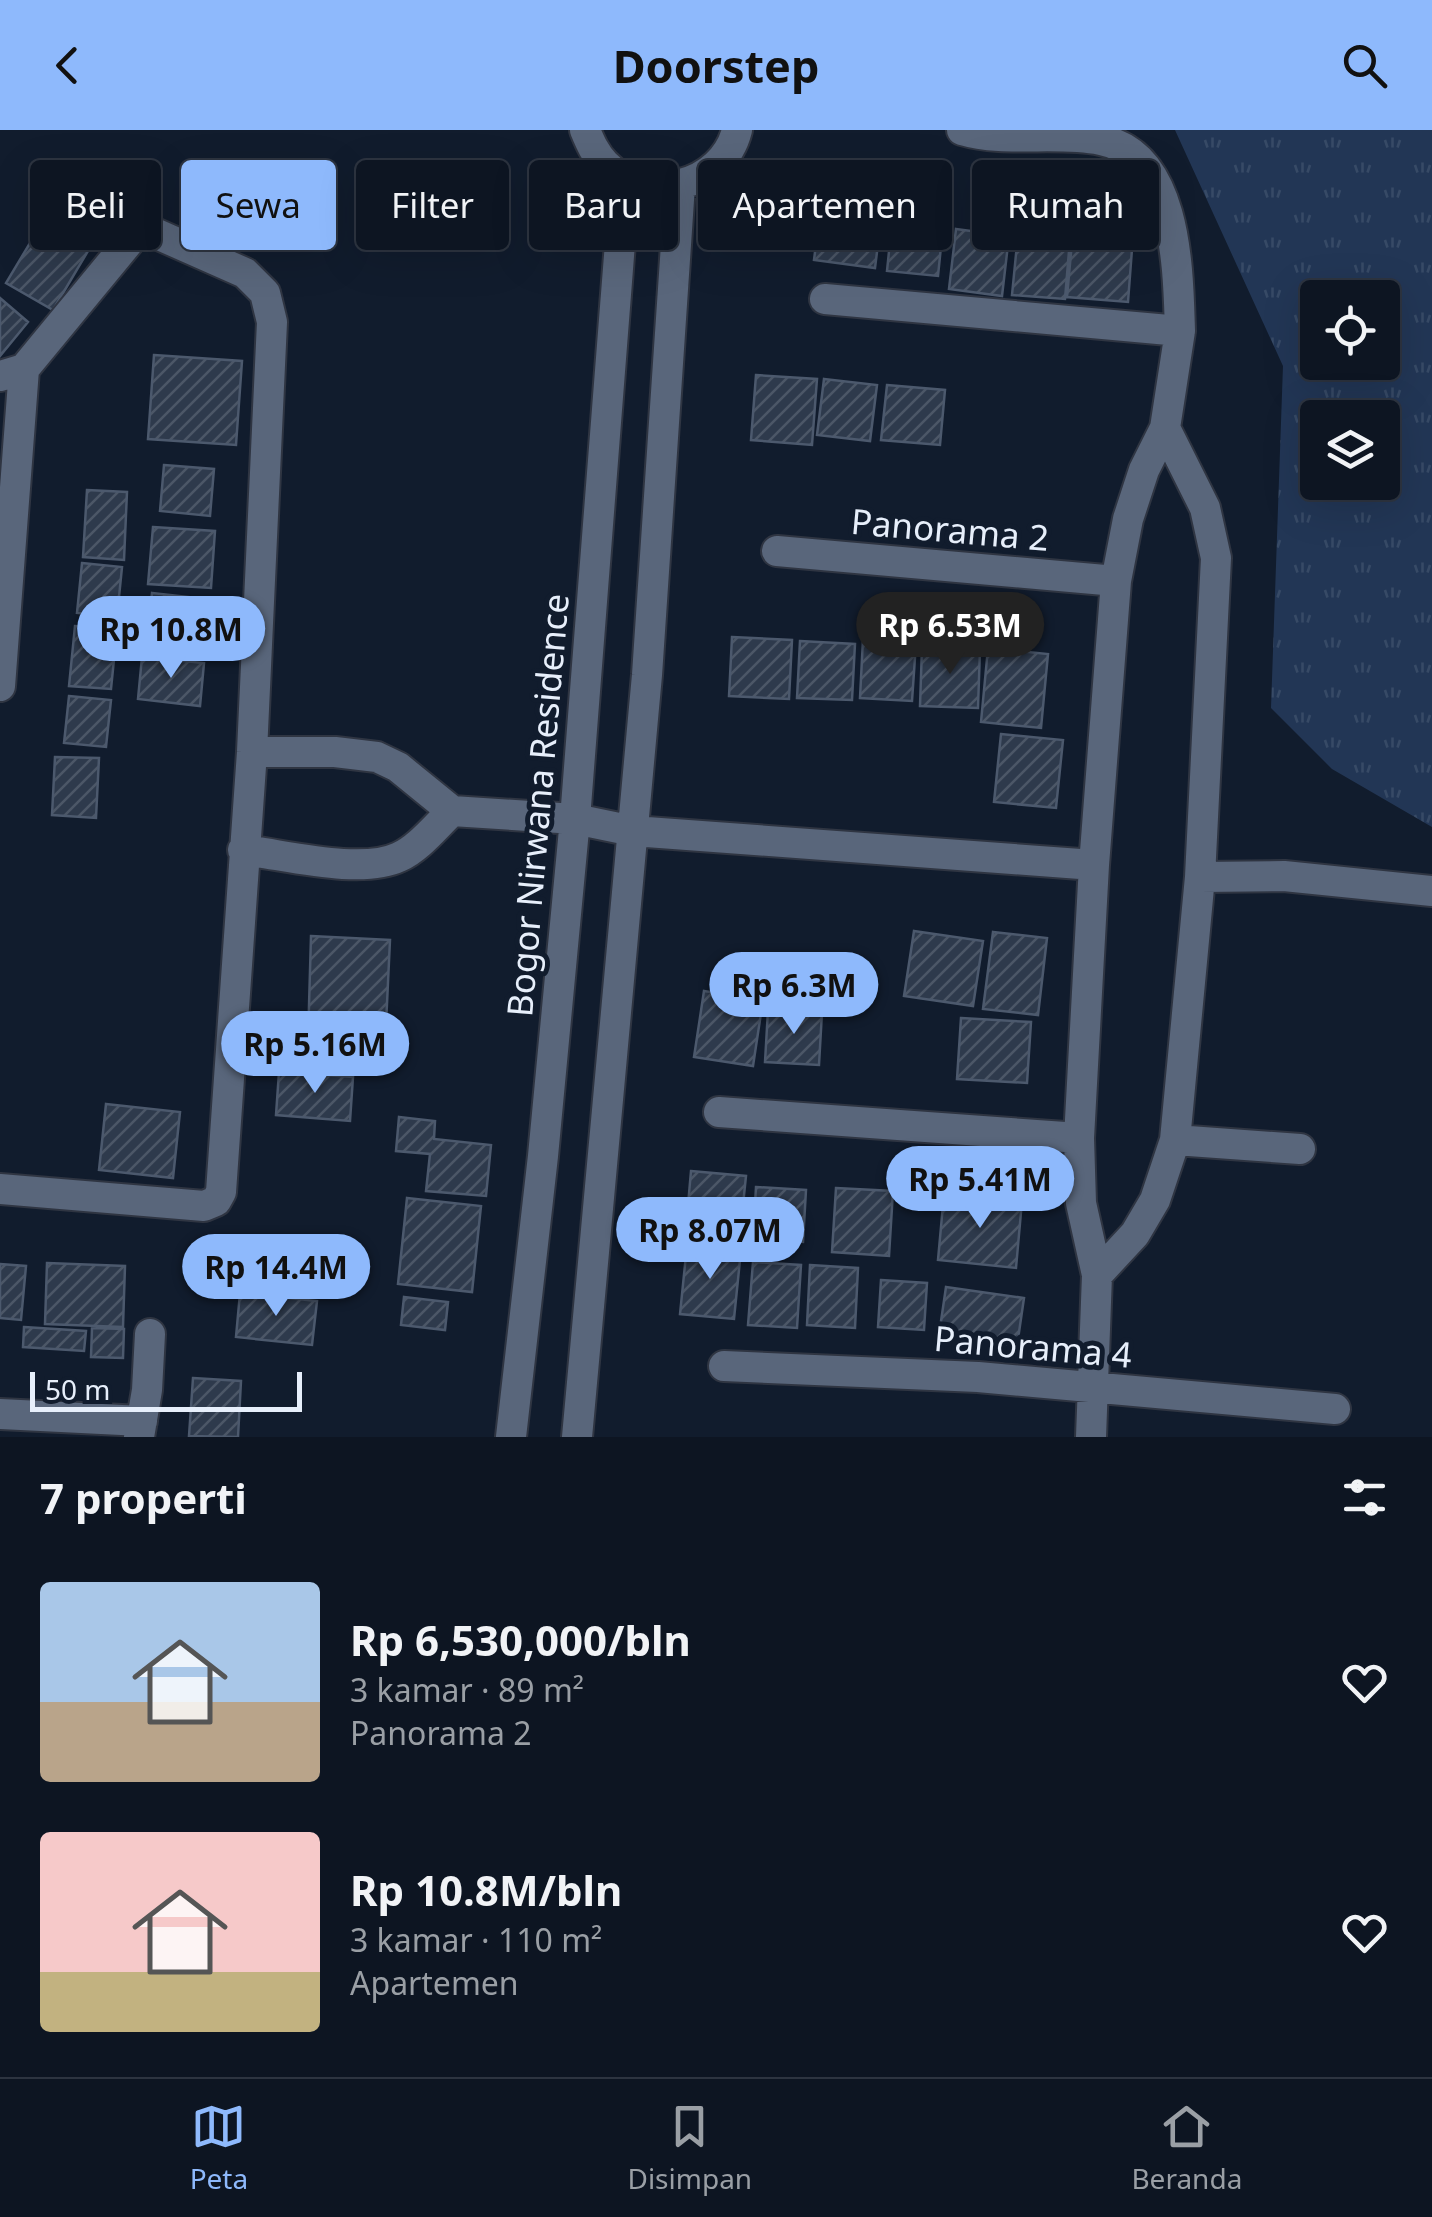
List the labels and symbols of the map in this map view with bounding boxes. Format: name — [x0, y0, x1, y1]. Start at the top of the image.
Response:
street label: Panorama 2 — [849, 497, 1051, 561]
street label: Bogor Nirwana Residence — [495, 591, 579, 1019]
pin: Rp 6.53M — [847, 592, 1053, 677]
pin: Rp 10.8M — [68, 596, 274, 681]
pin: Rp 6.3M — [702, 952, 886, 1037]
pin: Rp 5.16M — [212, 1011, 418, 1096]
pin: Rp 5.41M — [877, 1146, 1083, 1231]
pin: Rp 8.07M — [607, 1197, 813, 1282]
pin: Rp 14.4M — [173, 1234, 379, 1319]
street label: Panorama 4 — [932, 1314, 1134, 1378]
scale bar — [30, 1367, 302, 1412]

